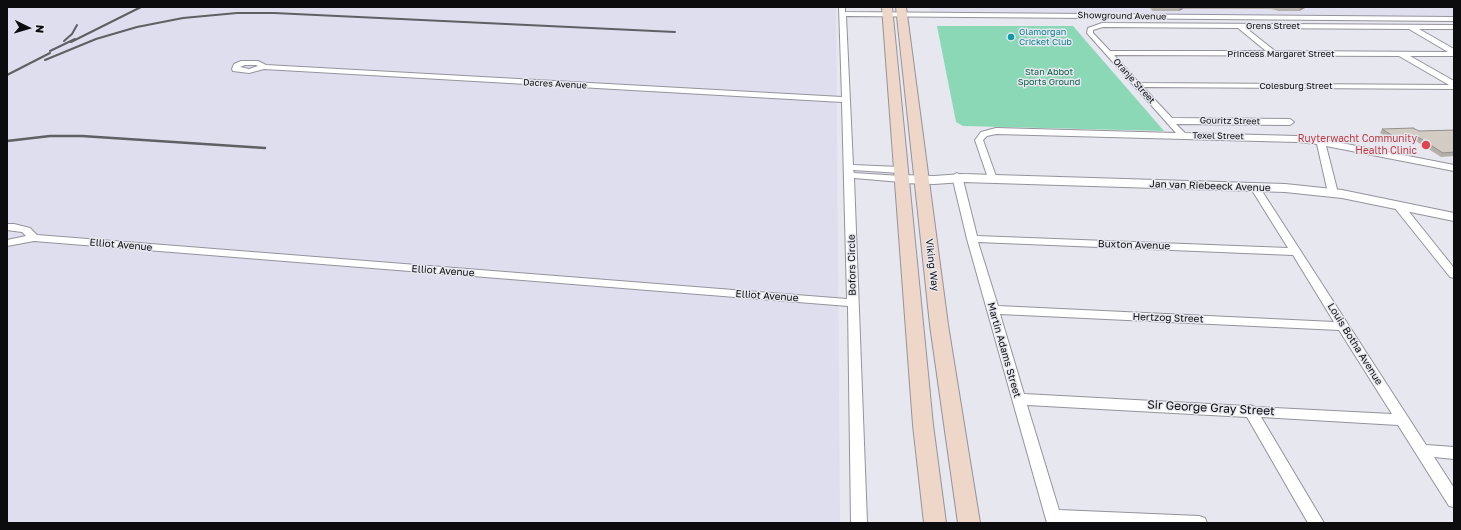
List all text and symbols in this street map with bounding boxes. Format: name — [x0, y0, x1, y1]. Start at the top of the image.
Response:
north arrow — [8, 8, 48, 48]
street label: Showground Avenue — [1078, 10, 1166, 22]
street label: Grens Street — [1246, 21, 1300, 31]
text: N — [34, 24, 47, 34]
place label: Glamorgan Cricket Club — [1019, 27, 1072, 48]
marker: Glamorgan Cricket Club — [1006, 32, 1016, 42]
street label: Princess Margaret Street — [1227, 49, 1335, 59]
street label: Oranje Street — [1111, 56, 1157, 106]
park label: Stan Abbot Sports Ground — [1018, 67, 1080, 88]
street label: Dacres Avenue — [523, 77, 587, 91]
street label: Colesburg Street — [1259, 81, 1333, 91]
street label: Gouritz Street — [1200, 115, 1260, 127]
street label: Texel Street — [1192, 130, 1244, 142]
place label: Ruyterwacht Community Health Clinic — [1298, 133, 1417, 156]
marker: Ruyterwacht Community Health Clinic — [1420, 139, 1432, 151]
street label: Jan van Riebeeck Avenue — [1149, 178, 1271, 194]
street label: Bofors Circle — [845, 234, 859, 296]
street label: Elliot Avenue — [89, 236, 153, 254]
street label: Viking Way — [923, 238, 941, 292]
street label: Buxton Avenue — [1098, 238, 1170, 252]
street label: Elliot Avenue — [411, 263, 475, 279]
street label: Elliot Avenue — [735, 288, 799, 304]
street label: Martin Adams Street — [985, 301, 1023, 399]
street label: Louis Botha Avenue — [1325, 301, 1385, 387]
street label: Hertzog Street — [1132, 311, 1204, 325]
street label: Sir George Gray Street — [1147, 397, 1275, 419]

